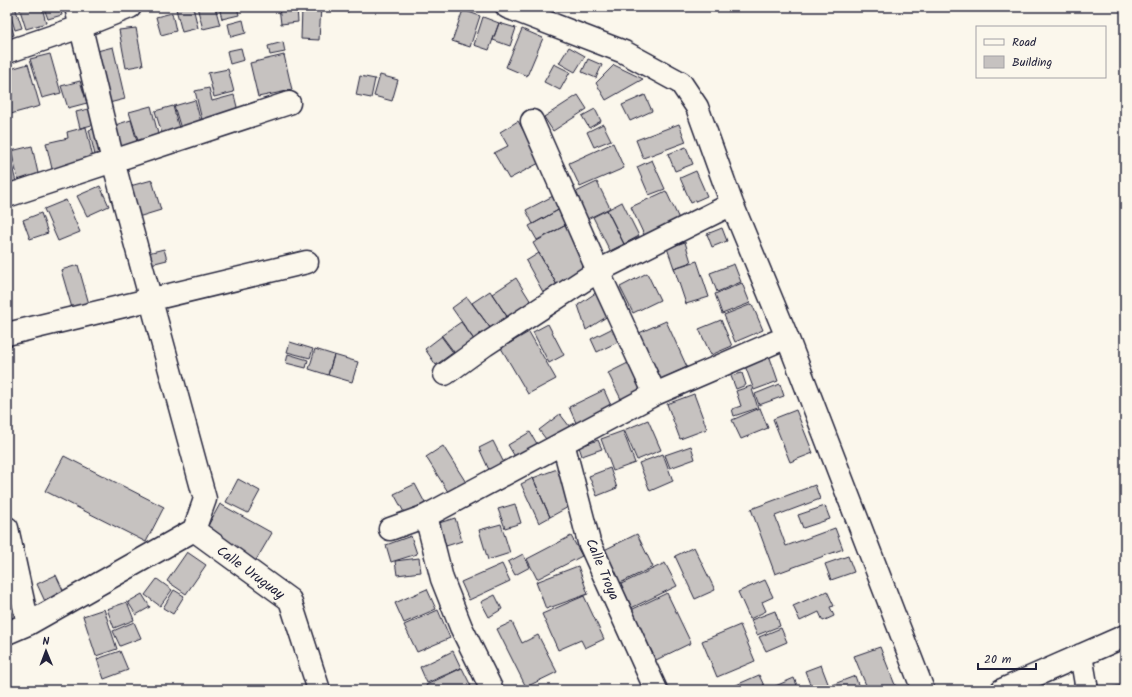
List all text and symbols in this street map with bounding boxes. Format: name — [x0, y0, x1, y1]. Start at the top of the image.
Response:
legend — [976, 26, 1106, 78]
text: Road — [1012, 33, 1037, 52]
text: Building — [1012, 53, 1052, 72]
street label: Calle Troya — [579, 535, 625, 604]
street label: Calle Uruguay — [212, 540, 290, 605]
north arrow — [26, 631, 66, 671]
text: N — [42, 633, 50, 651]
scale bar — [978, 645, 1036, 671]
text: 20 m — [984, 650, 1012, 669]

